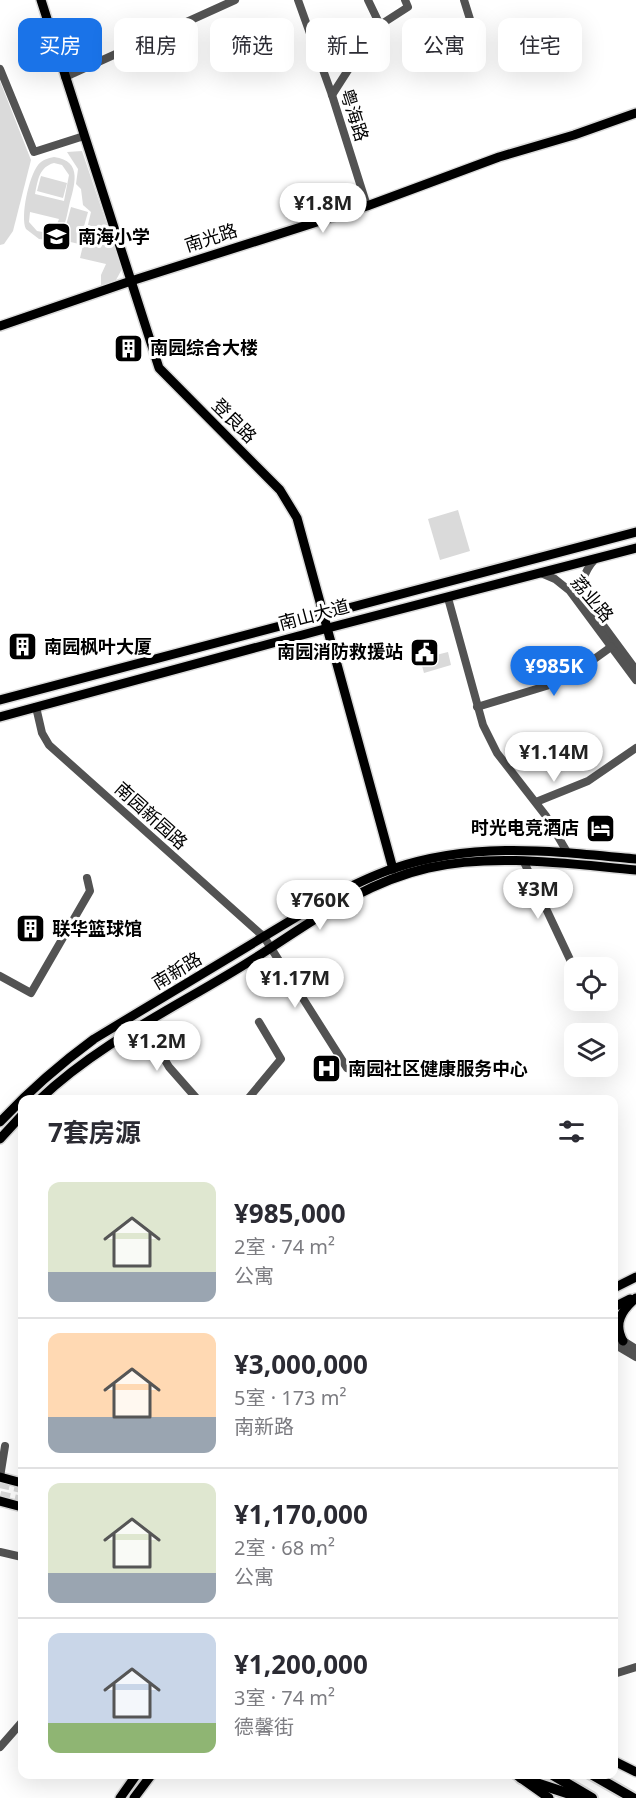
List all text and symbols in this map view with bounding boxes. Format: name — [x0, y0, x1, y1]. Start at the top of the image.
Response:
chip: 买房 — [18, 18, 102, 72]
chip: 租房 — [114, 18, 198, 72]
chip: 筛选 — [210, 18, 294, 72]
chip: 新上 — [306, 18, 390, 72]
chip: 公寓 — [402, 18, 486, 72]
chip: 住宅 — [498, 18, 582, 72]
street label: 粤海路 — [335, 85, 375, 144]
pin: ¥1.8M — [281, 183, 365, 234]
text: ¥1.8M — [294, 189, 352, 216]
street label: 南光路 — [181, 217, 240, 257]
school or university icon: 南海小学 — [41, 221, 73, 253]
place label: 南海小学 — [78, 224, 150, 248]
building icon: 南园综合大楼 — [113, 332, 145, 364]
place label: 南园综合大楼 — [150, 335, 258, 359]
street label: 登良路 — [207, 393, 262, 448]
street label: 荔业路 — [566, 570, 619, 627]
street label: 南山大道 — [276, 593, 352, 635]
building icon: 南园枫叶大厦 — [7, 631, 39, 663]
place label: 南园枫叶大厦 — [44, 634, 152, 658]
public building icon: 南园消防救援站 — [408, 636, 440, 668]
place label: 南园消防救援站 — [277, 639, 403, 663]
pin: ¥985K — [512, 646, 596, 697]
text: ¥985K — [524, 652, 584, 679]
pin: ¥1.14M — [505, 732, 603, 783]
text: ¥1.14M — [519, 738, 589, 765]
street label: 南园新园路 — [110, 776, 193, 854]
hotel icon: 时光电竞酒店 — [584, 812, 616, 844]
place label: 时光电竞酒店 — [471, 815, 579, 839]
pin: ¥3M — [509, 869, 567, 920]
text: ¥3M — [517, 875, 559, 902]
pin: ¥760K — [278, 880, 362, 931]
text: ¥760K — [290, 886, 350, 913]
building icon: 联华篮球馆 — [15, 913, 47, 945]
place label: 联华篮球馆 — [52, 916, 142, 940]
street label: 南新路 — [147, 946, 206, 994]
map controls — [564, 957, 618, 1077]
button: locate — [564, 957, 618, 1011]
pin: ¥1.17M — [246, 958, 344, 1009]
text: ¥1.17M — [260, 964, 330, 991]
pin: ¥1.2M — [115, 1021, 199, 1072]
button: layers — [564, 1023, 618, 1077]
text: ¥1.2M — [128, 1027, 186, 1054]
hospital icon: 南园社区健康服务中心 — [311, 1053, 343, 1085]
place label: 南园社区健康服务中心 — [348, 1056, 528, 1080]
text: 7套房源 — [48, 1114, 141, 1150]
icon: filters — [555, 1115, 588, 1148]
text: ¥985,000 — [234, 1195, 346, 1231]
icon: home — [96, 1206, 168, 1278]
text: 2室 · 74 m² — [234, 1233, 335, 1260]
text: 公寓 — [234, 1262, 274, 1289]
text: ¥3,000,000 — [234, 1346, 368, 1382]
icon: home — [96, 1357, 168, 1429]
text: 5室 · 173 m² — [234, 1384, 346, 1411]
text: 南新路 — [234, 1413, 294, 1440]
text: ¥1,170,000 — [234, 1496, 368, 1532]
icon: home — [96, 1507, 168, 1579]
text: 2室 · 68 m² — [234, 1534, 335, 1561]
text: 公寓 — [234, 1563, 274, 1590]
text: ¥1,200,000 — [234, 1646, 368, 1682]
icon: home — [96, 1657, 168, 1729]
text: 3室 · 74 m² — [234, 1684, 335, 1711]
text: 德馨街 — [234, 1713, 294, 1740]

